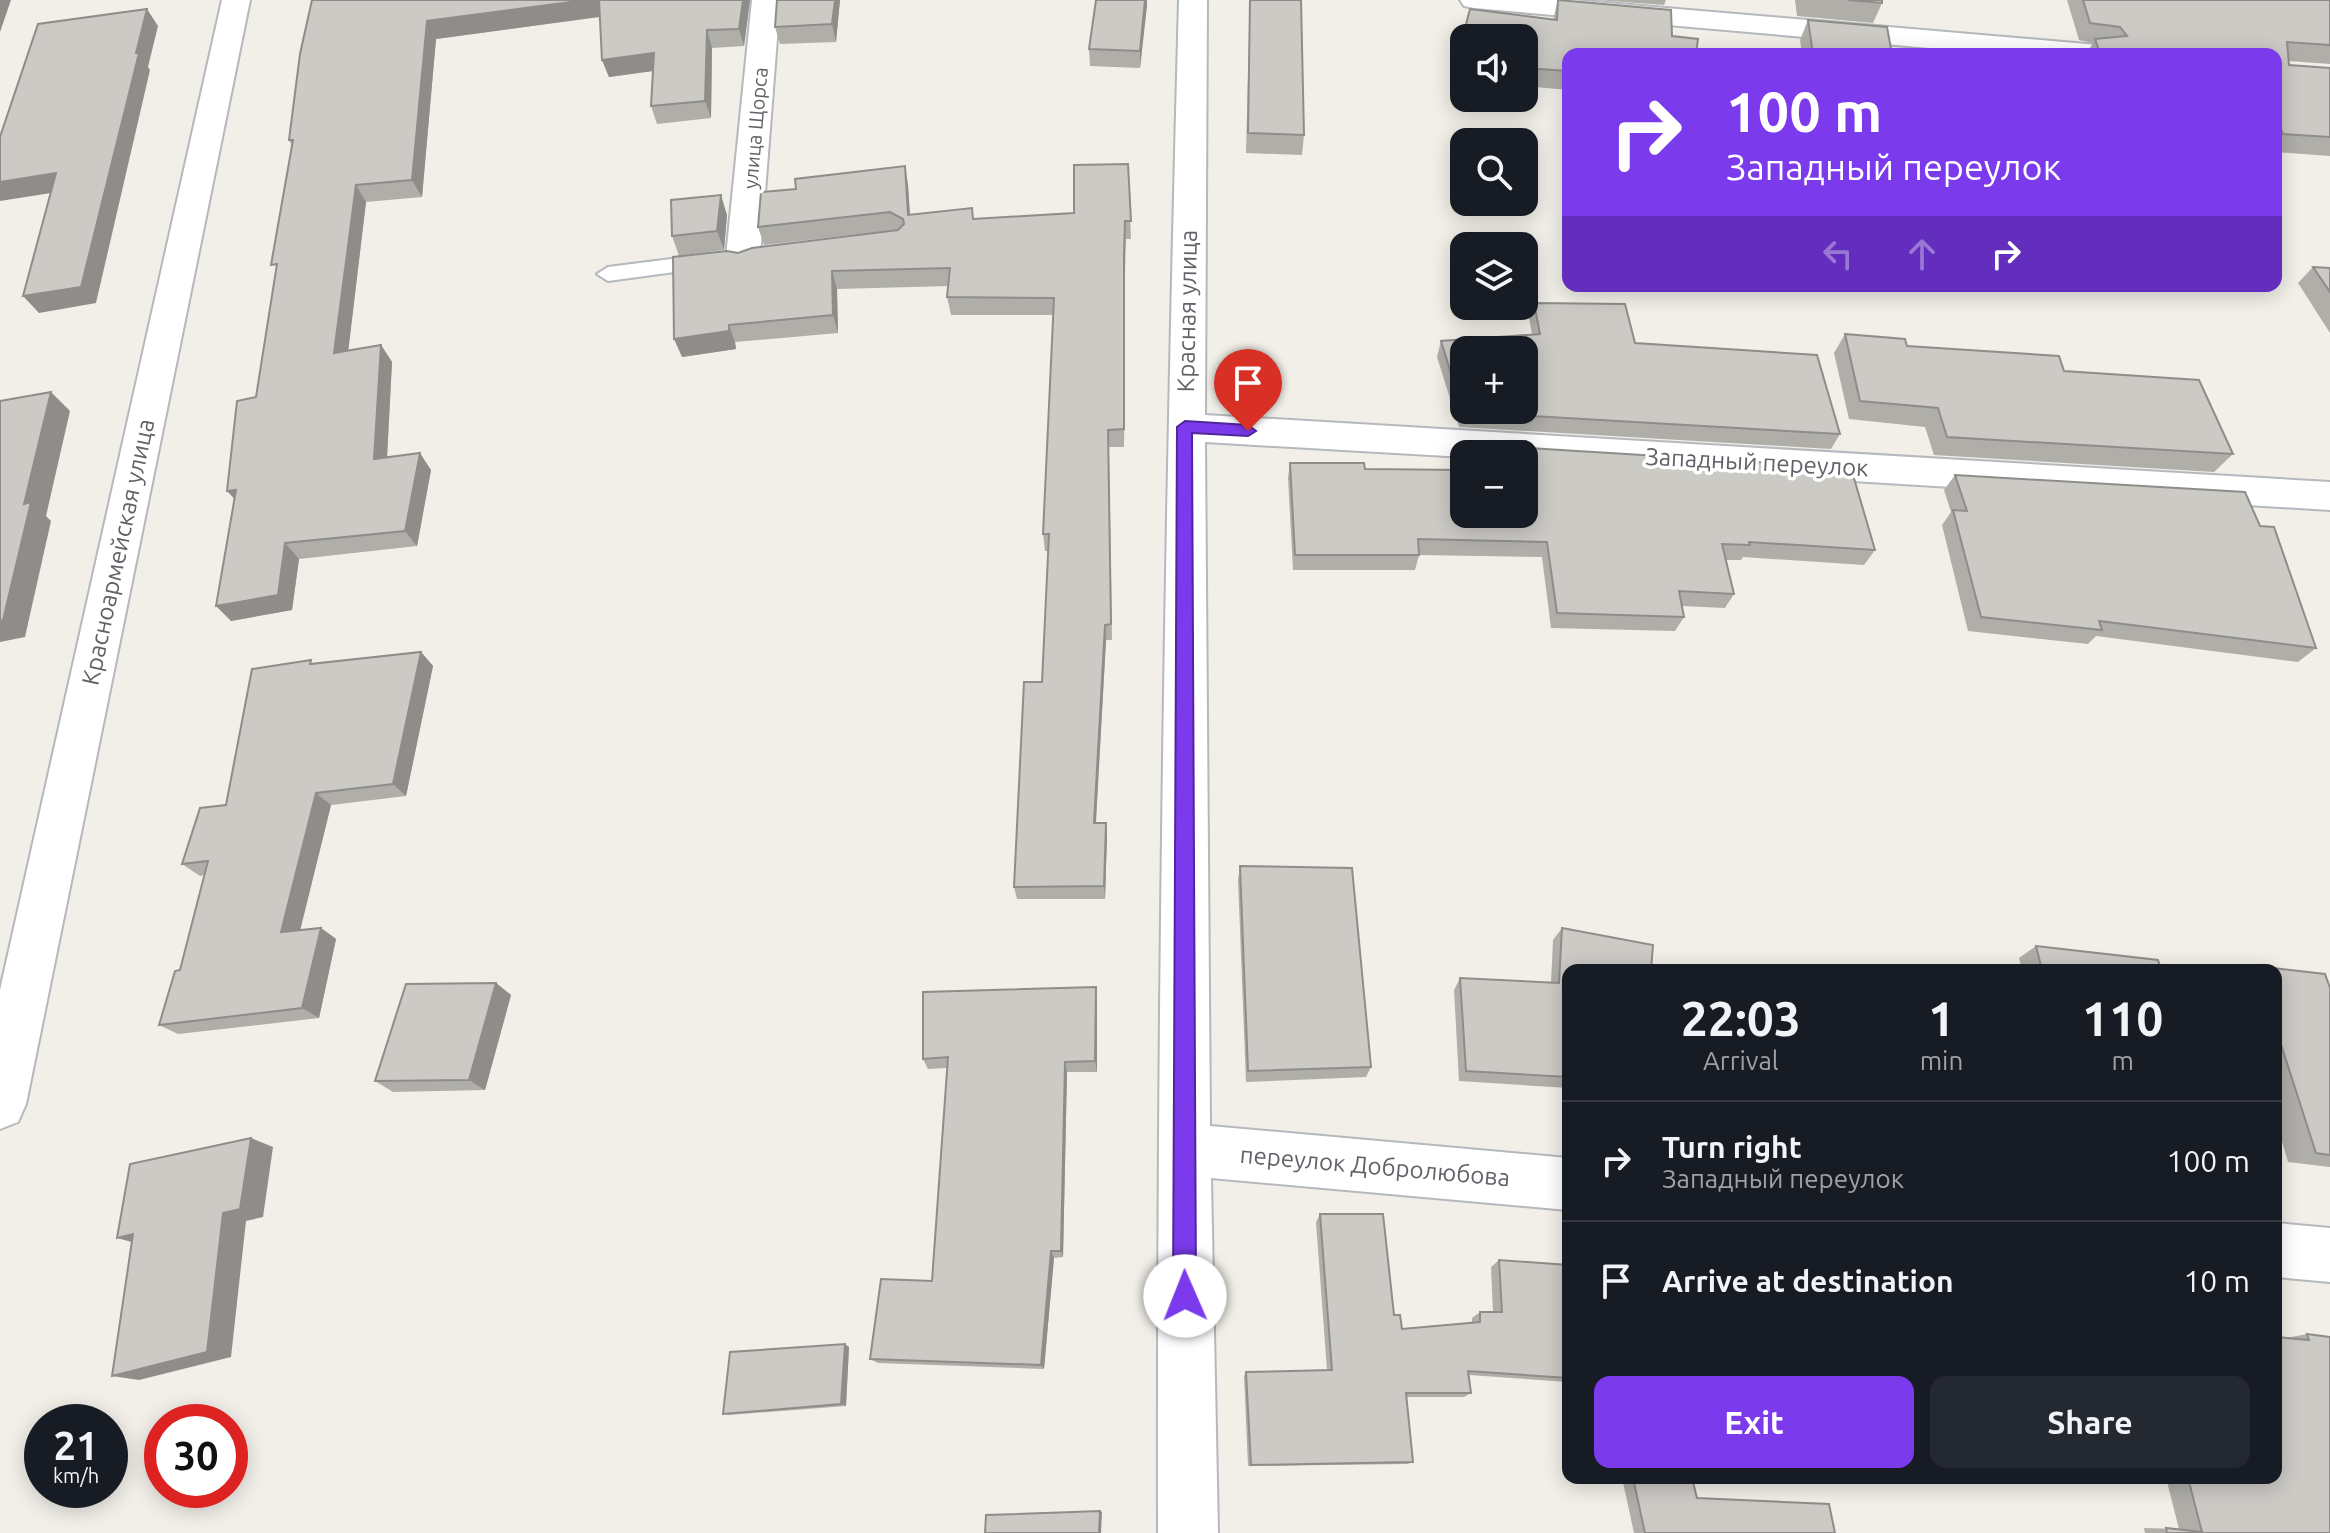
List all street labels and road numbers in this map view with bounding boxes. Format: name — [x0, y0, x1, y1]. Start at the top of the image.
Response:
street label: улица Щорса — [738, 66, 772, 190]
street label: Красная улица — [1172, 229, 1202, 393]
street label: Красноармейская улица — [77, 416, 159, 688]
street label: Западный переулок — [1645, 443, 1869, 481]
street label: переулок Добролюбова — [1239, 1141, 1511, 1191]

